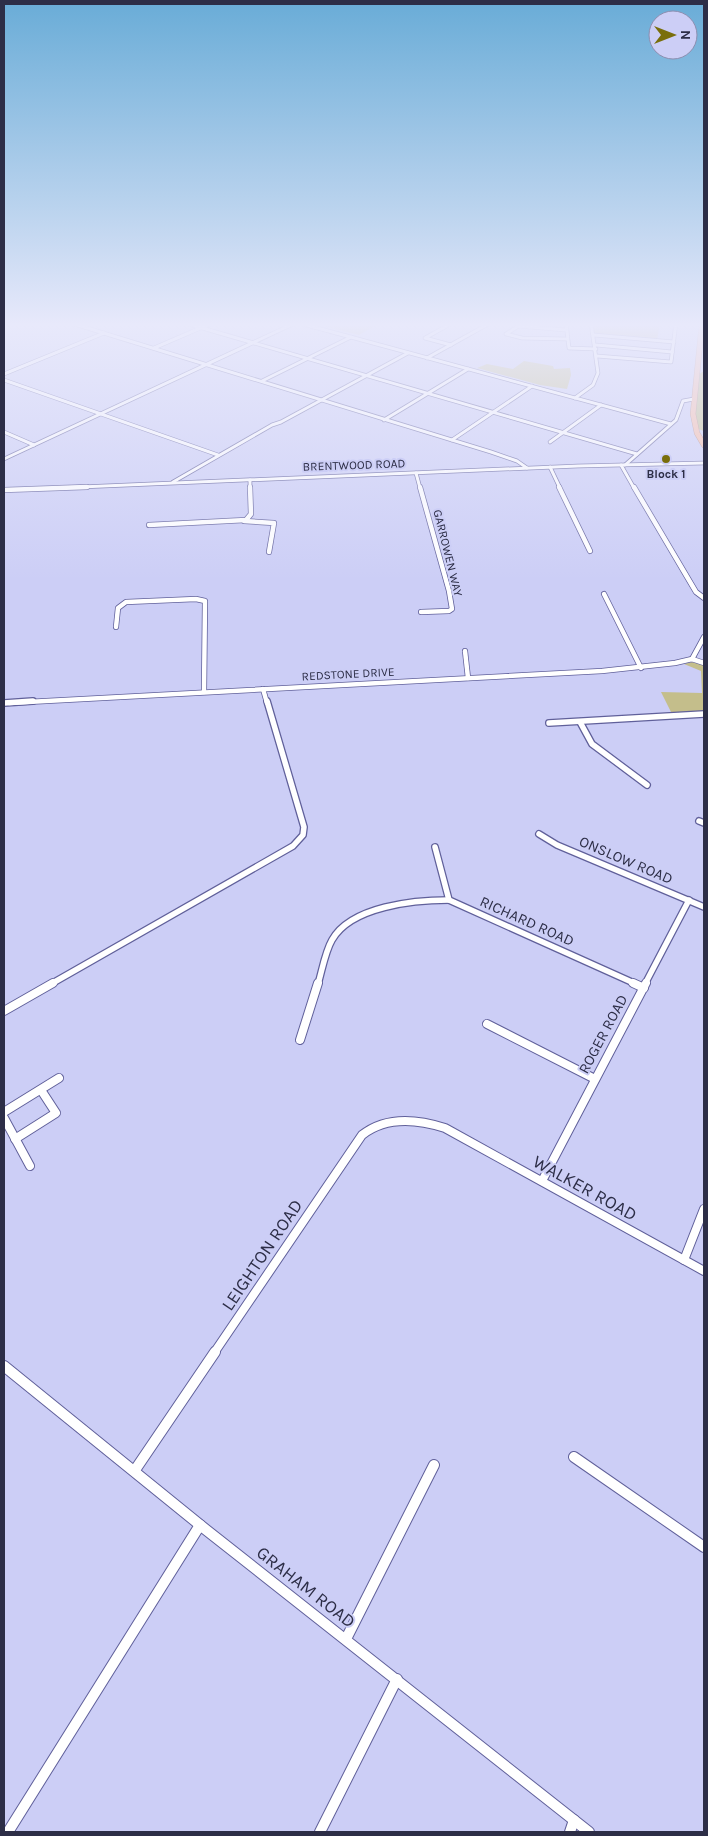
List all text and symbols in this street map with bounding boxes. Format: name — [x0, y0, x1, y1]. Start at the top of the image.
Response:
north arrow — [648, 10, 698, 60]
text: N — [677, 30, 694, 40]
marker: Block 1 — [660, 453, 672, 465]
street label: BRENTWOOD ROAD — [302, 456, 406, 474]
place label: Block 1 — [647, 467, 686, 481]
street label: GARROWEN WAY — [430, 508, 466, 598]
street label: REDSTONE DRIVE — [301, 665, 395, 683]
street label: ONSLOW ROAD — [576, 832, 676, 888]
street label: RICHARD ROAD — [477, 892, 577, 950]
street label: ROGER ROAD — [575, 991, 631, 1077]
street label: WALKER ROAD — [529, 1150, 641, 1226]
street label: LEIGHTON ROAD — [217, 1195, 307, 1315]
street label: GRAHAM ROAD — [252, 1541, 360, 1633]

